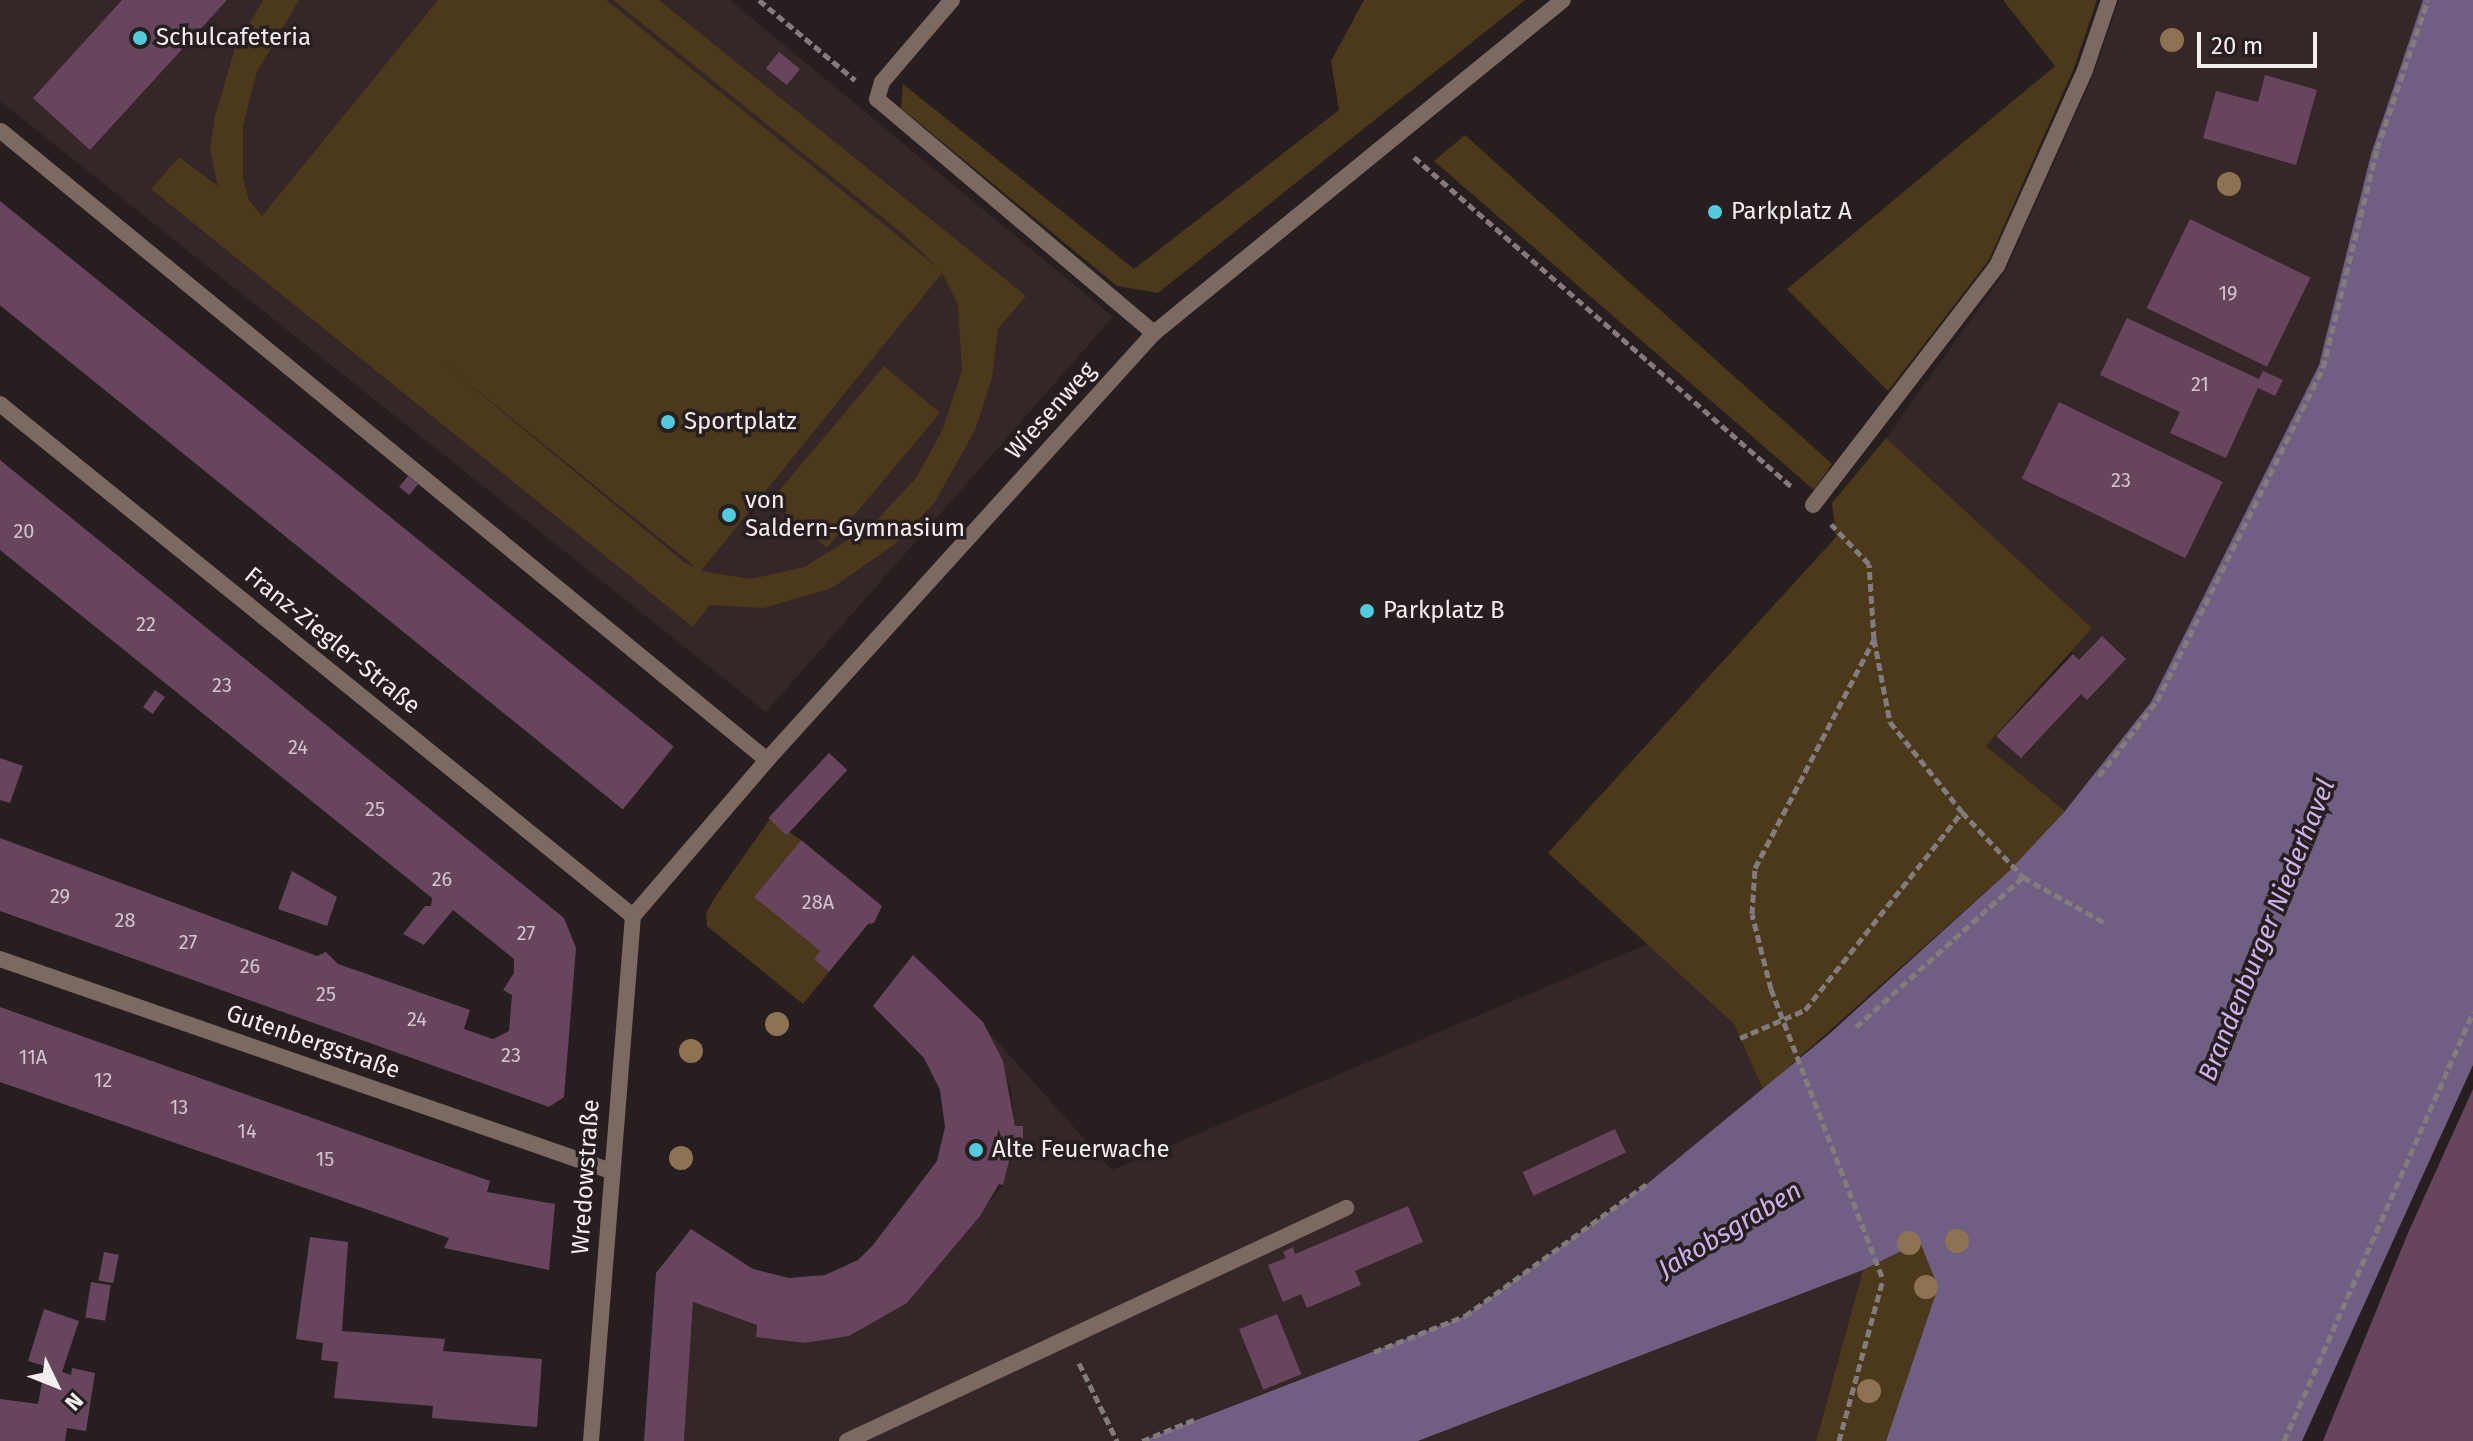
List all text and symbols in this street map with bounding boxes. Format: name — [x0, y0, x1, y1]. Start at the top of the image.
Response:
scale bar — [2201, 16, 2321, 66]
place label: Schulcafeteria — [156, 24, 311, 52]
marker: Schulcafeteria — [131, 29, 149, 47]
text: 20 m — [2211, 32, 2263, 60]
place label: Parkplatz A — [1731, 198, 1852, 226]
marker: Parkplatz A — [1706, 203, 1724, 221]
house number: 19 — [2218, 281, 2238, 305]
street label: Wiesenweg — [1000, 356, 1102, 466]
house number: 21 — [2191, 372, 2209, 396]
place label: Sportplatz — [684, 408, 797, 436]
marker: Sportplatz — [659, 413, 677, 431]
house number: 23 — [2111, 468, 2131, 492]
place label: von Saldern-Gymnasium — [745, 487, 965, 543]
marker: von Saldern-Gymnasium — [720, 506, 738, 524]
house number: 20 — [13, 519, 35, 543]
street label: Franz-Ziegler-Straße — [238, 561, 426, 721]
place label: Parkplatz B — [1383, 597, 1505, 625]
marker: Parkplatz B — [1358, 602, 1376, 620]
house number: 22 — [136, 612, 156, 636]
house number: 23 — [212, 673, 232, 697]
house number: 24 — [288, 735, 308, 759]
water label: Brandenburger Niederhavel — [2192, 775, 2342, 1085]
house number: 25 — [365, 797, 385, 821]
house number: 26 — [432, 867, 452, 891]
house number: 29 — [50, 884, 70, 908]
house number: 28A — [802, 890, 834, 914]
house number: 28 — [115, 908, 135, 932]
house number: 27 — [517, 921, 535, 945]
house number: 27 — [179, 930, 197, 954]
house number: 26 — [240, 954, 260, 978]
house number: 25 — [316, 982, 336, 1006]
street label: Gutenbergstraße — [222, 999, 404, 1085]
house number: 24 — [407, 1007, 427, 1031]
house number: 23 — [501, 1043, 521, 1067]
house number: 11A — [19, 1045, 47, 1069]
house number: 12 — [94, 1068, 112, 1092]
house number: 13 — [170, 1095, 188, 1119]
street label: Wredowstraße — [566, 1098, 606, 1256]
house number: 14 — [237, 1119, 257, 1143]
place label: Alte Feuerwache — [992, 1136, 1169, 1164]
marker: Alte Feuerwache — [967, 1141, 985, 1159]
house number: 15 — [316, 1147, 334, 1171]
water label: Jakobsgraben — [1653, 1175, 1807, 1285]
north arrow — [16, 1345, 96, 1425]
text: N — [59, 1387, 89, 1416]

